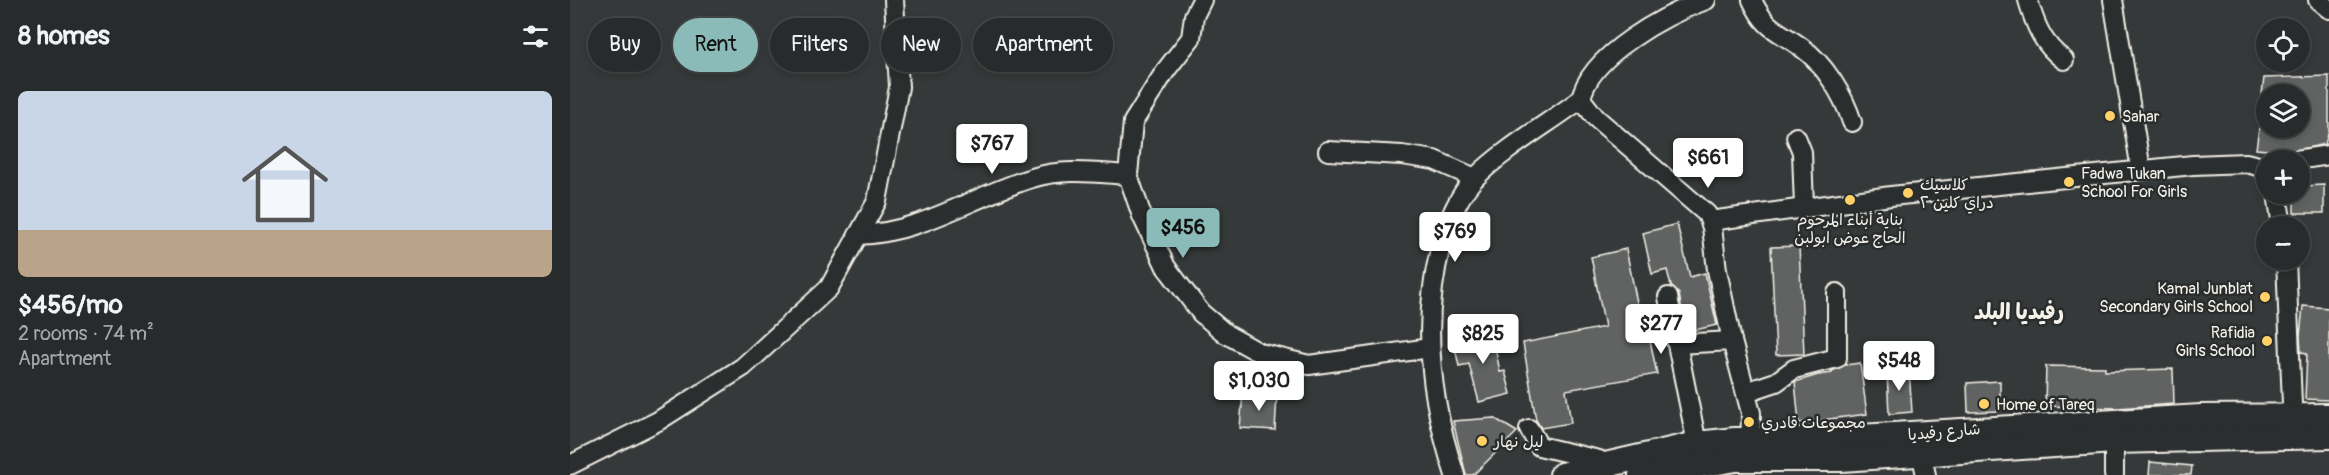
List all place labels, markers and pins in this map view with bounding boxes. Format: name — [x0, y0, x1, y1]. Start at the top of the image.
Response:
place label: Sahar — [2122, 107, 2160, 127]
marker: Sahar — [2103, 109, 2117, 123]
pin: $767 — [956, 124, 1028, 175]
pin: $661 — [1672, 138, 1744, 189]
place label: Fadwa Tukan School For Girls — [2081, 164, 2187, 202]
place label: كلاسيك دراي كلين ٢ — [1920, 175, 1994, 214]
marker: Fadwa Tukan School For Girls — [2062, 175, 2076, 189]
marker: كلاسيك دراي كلين ٢ — [1901, 186, 1915, 200]
marker: بناية أبناء المرحوم الحاج عوض ابولبن — [1843, 193, 1857, 207]
pin: $456 — [1147, 208, 1219, 259]
place label: بناية أبناء المرحوم الحاج عوض ابولبن — [1794, 210, 1906, 248]
pin: $769 — [1419, 212, 1491, 263]
place label: Kamal Junblat Secondary Girls School — [2099, 279, 2254, 317]
marker: Kamal Junblat Secondary Girls School — [2258, 290, 2272, 304]
pin: $277 — [1625, 304, 1697, 355]
pin: $825 — [1447, 314, 1519, 365]
place label: Rafidia Girls School — [2175, 323, 2255, 361]
marker: Rafidia Girls School — [2260, 334, 2274, 348]
pin: $548 — [1863, 341, 1935, 392]
pin: $1,030 — [1210, 361, 1308, 412]
place label: Home of Tareq — [1996, 395, 2095, 415]
marker: Home of Tareq — [1977, 397, 1991, 411]
place label: مجموعات قادري — [1761, 413, 1866, 434]
marker: مجموعات قادري — [1742, 415, 1756, 429]
place label: ليل نهار — [1492, 432, 1543, 452]
marker: ليل نهار — [1475, 434, 1489, 448]

